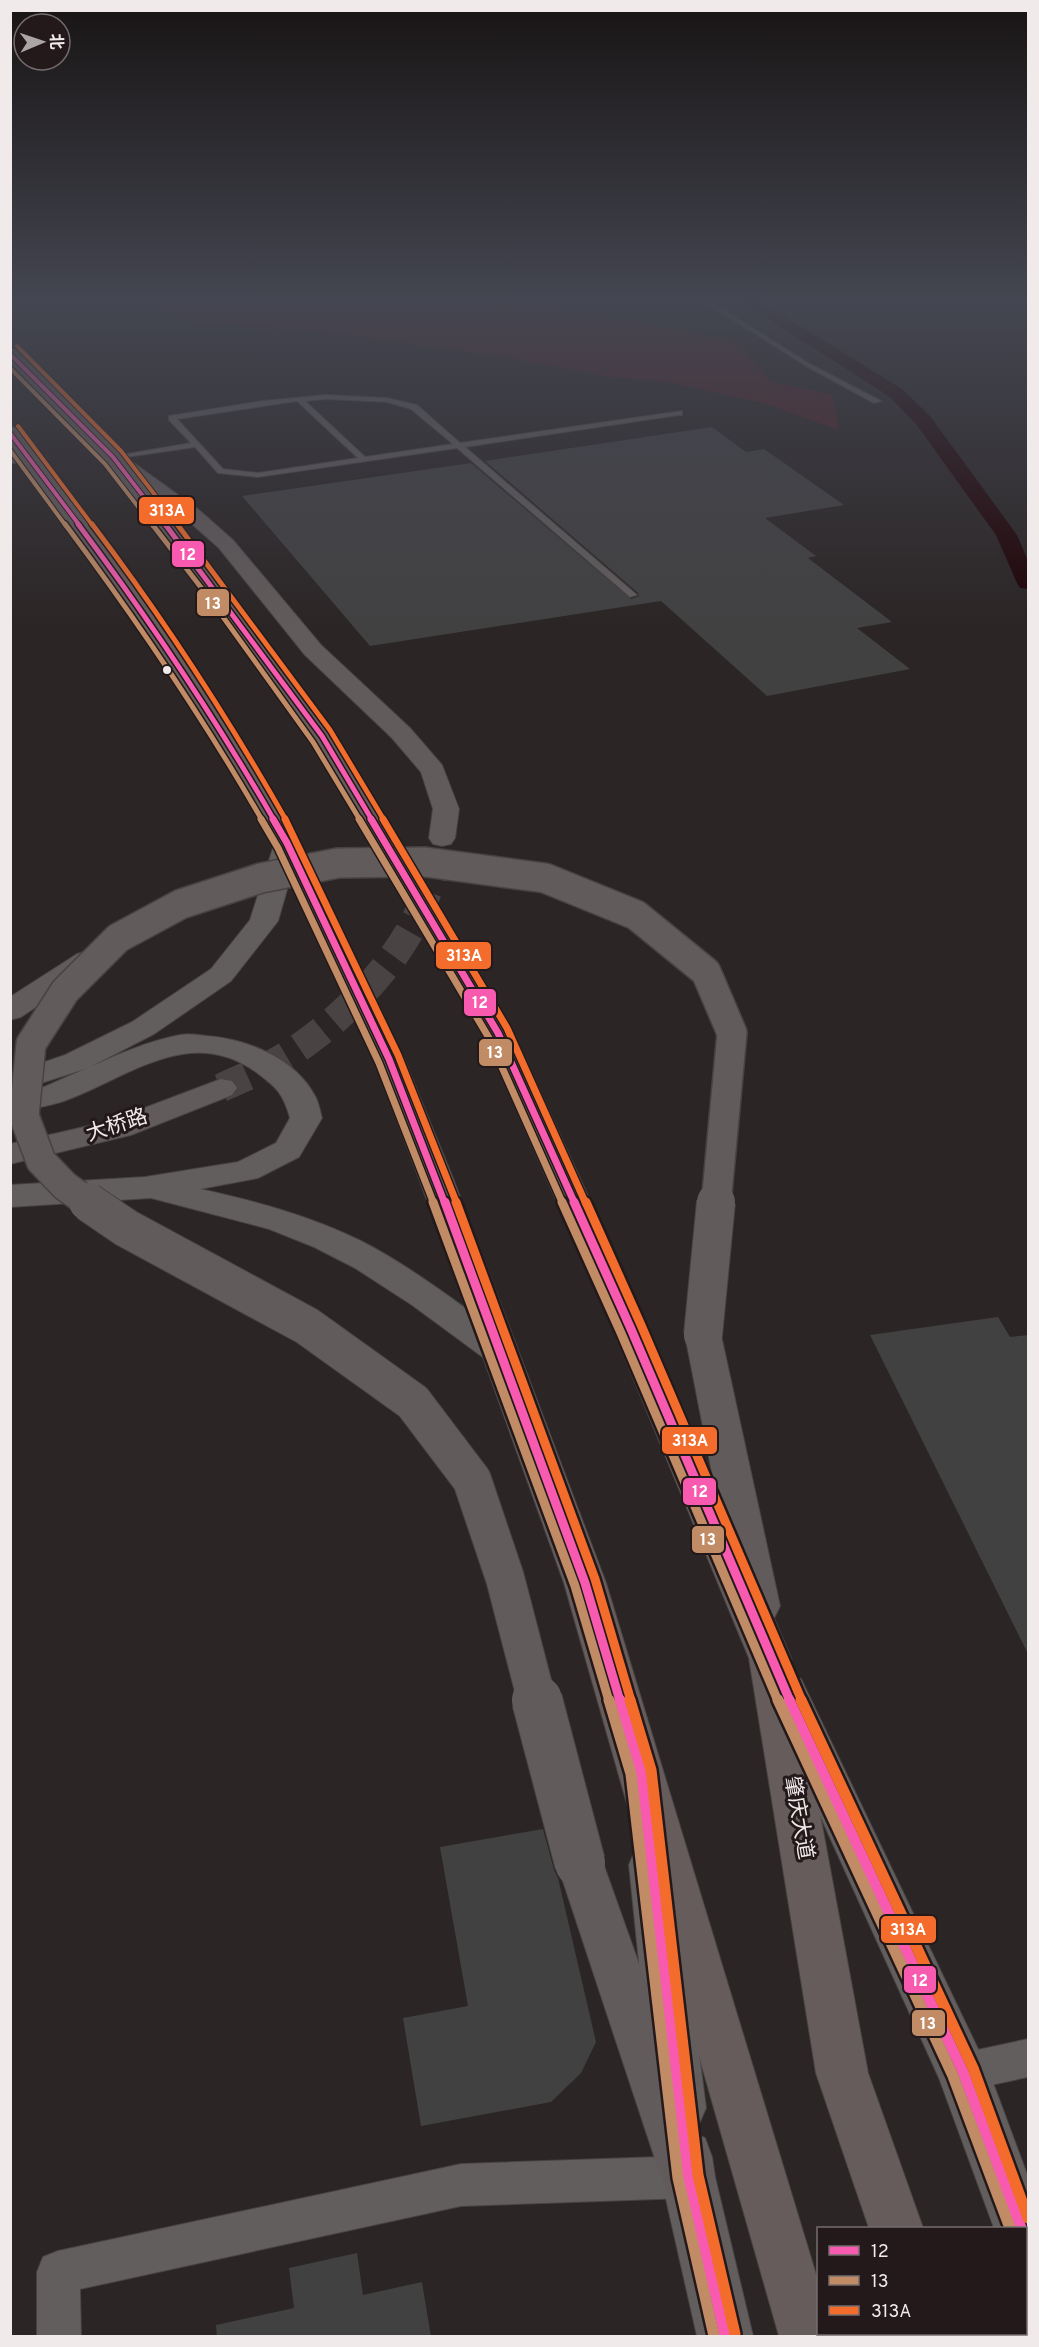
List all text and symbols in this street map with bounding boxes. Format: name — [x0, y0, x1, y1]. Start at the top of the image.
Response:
north arrow — [12, 12, 72, 72]
text: 北 — [45, 33, 65, 50]
line badge: 313A — [138, 496, 195, 525]
text: 313A — [149, 502, 185, 522]
line badge: 12 — [171, 540, 205, 568]
text: 12 — [180, 546, 196, 566]
line badge: 13 — [196, 588, 230, 617]
text: 13 — [205, 595, 221, 615]
unlabelled marker — [161, 664, 173, 676]
line badge: 313A — [435, 941, 492, 970]
text: 313A — [446, 947, 482, 967]
line badge: 12 — [463, 988, 497, 1017]
text: 12 — [472, 994, 488, 1014]
line badge: 13 — [478, 1038, 513, 1067]
text: 13 — [487, 1044, 503, 1064]
street label: 大桥路 — [83, 1103, 151, 1149]
line badge: 313A — [661, 1426, 718, 1455]
text: 313A — [672, 1432, 708, 1452]
line badge: 12 — [682, 1477, 717, 1506]
text: 12 — [692, 1483, 708, 1503]
line badge: 13 — [691, 1525, 725, 1554]
text: 13 — [700, 1531, 716, 1551]
street label: 肇庆大道 — [777, 1774, 819, 1862]
line badge: 313A — [880, 1915, 937, 1944]
text: 313A — [890, 1921, 926, 1941]
line badge: 12 — [903, 1965, 937, 1994]
text: 12 — [912, 1972, 928, 1992]
line badge: 13 — [911, 2009, 946, 2037]
text: 13 — [920, 2015, 936, 2035]
legend — [817, 2227, 1027, 2335]
text: 12 — [871, 2241, 889, 2264]
text: 13 — [871, 2271, 889, 2294]
text: 313A — [871, 2301, 911, 2324]

